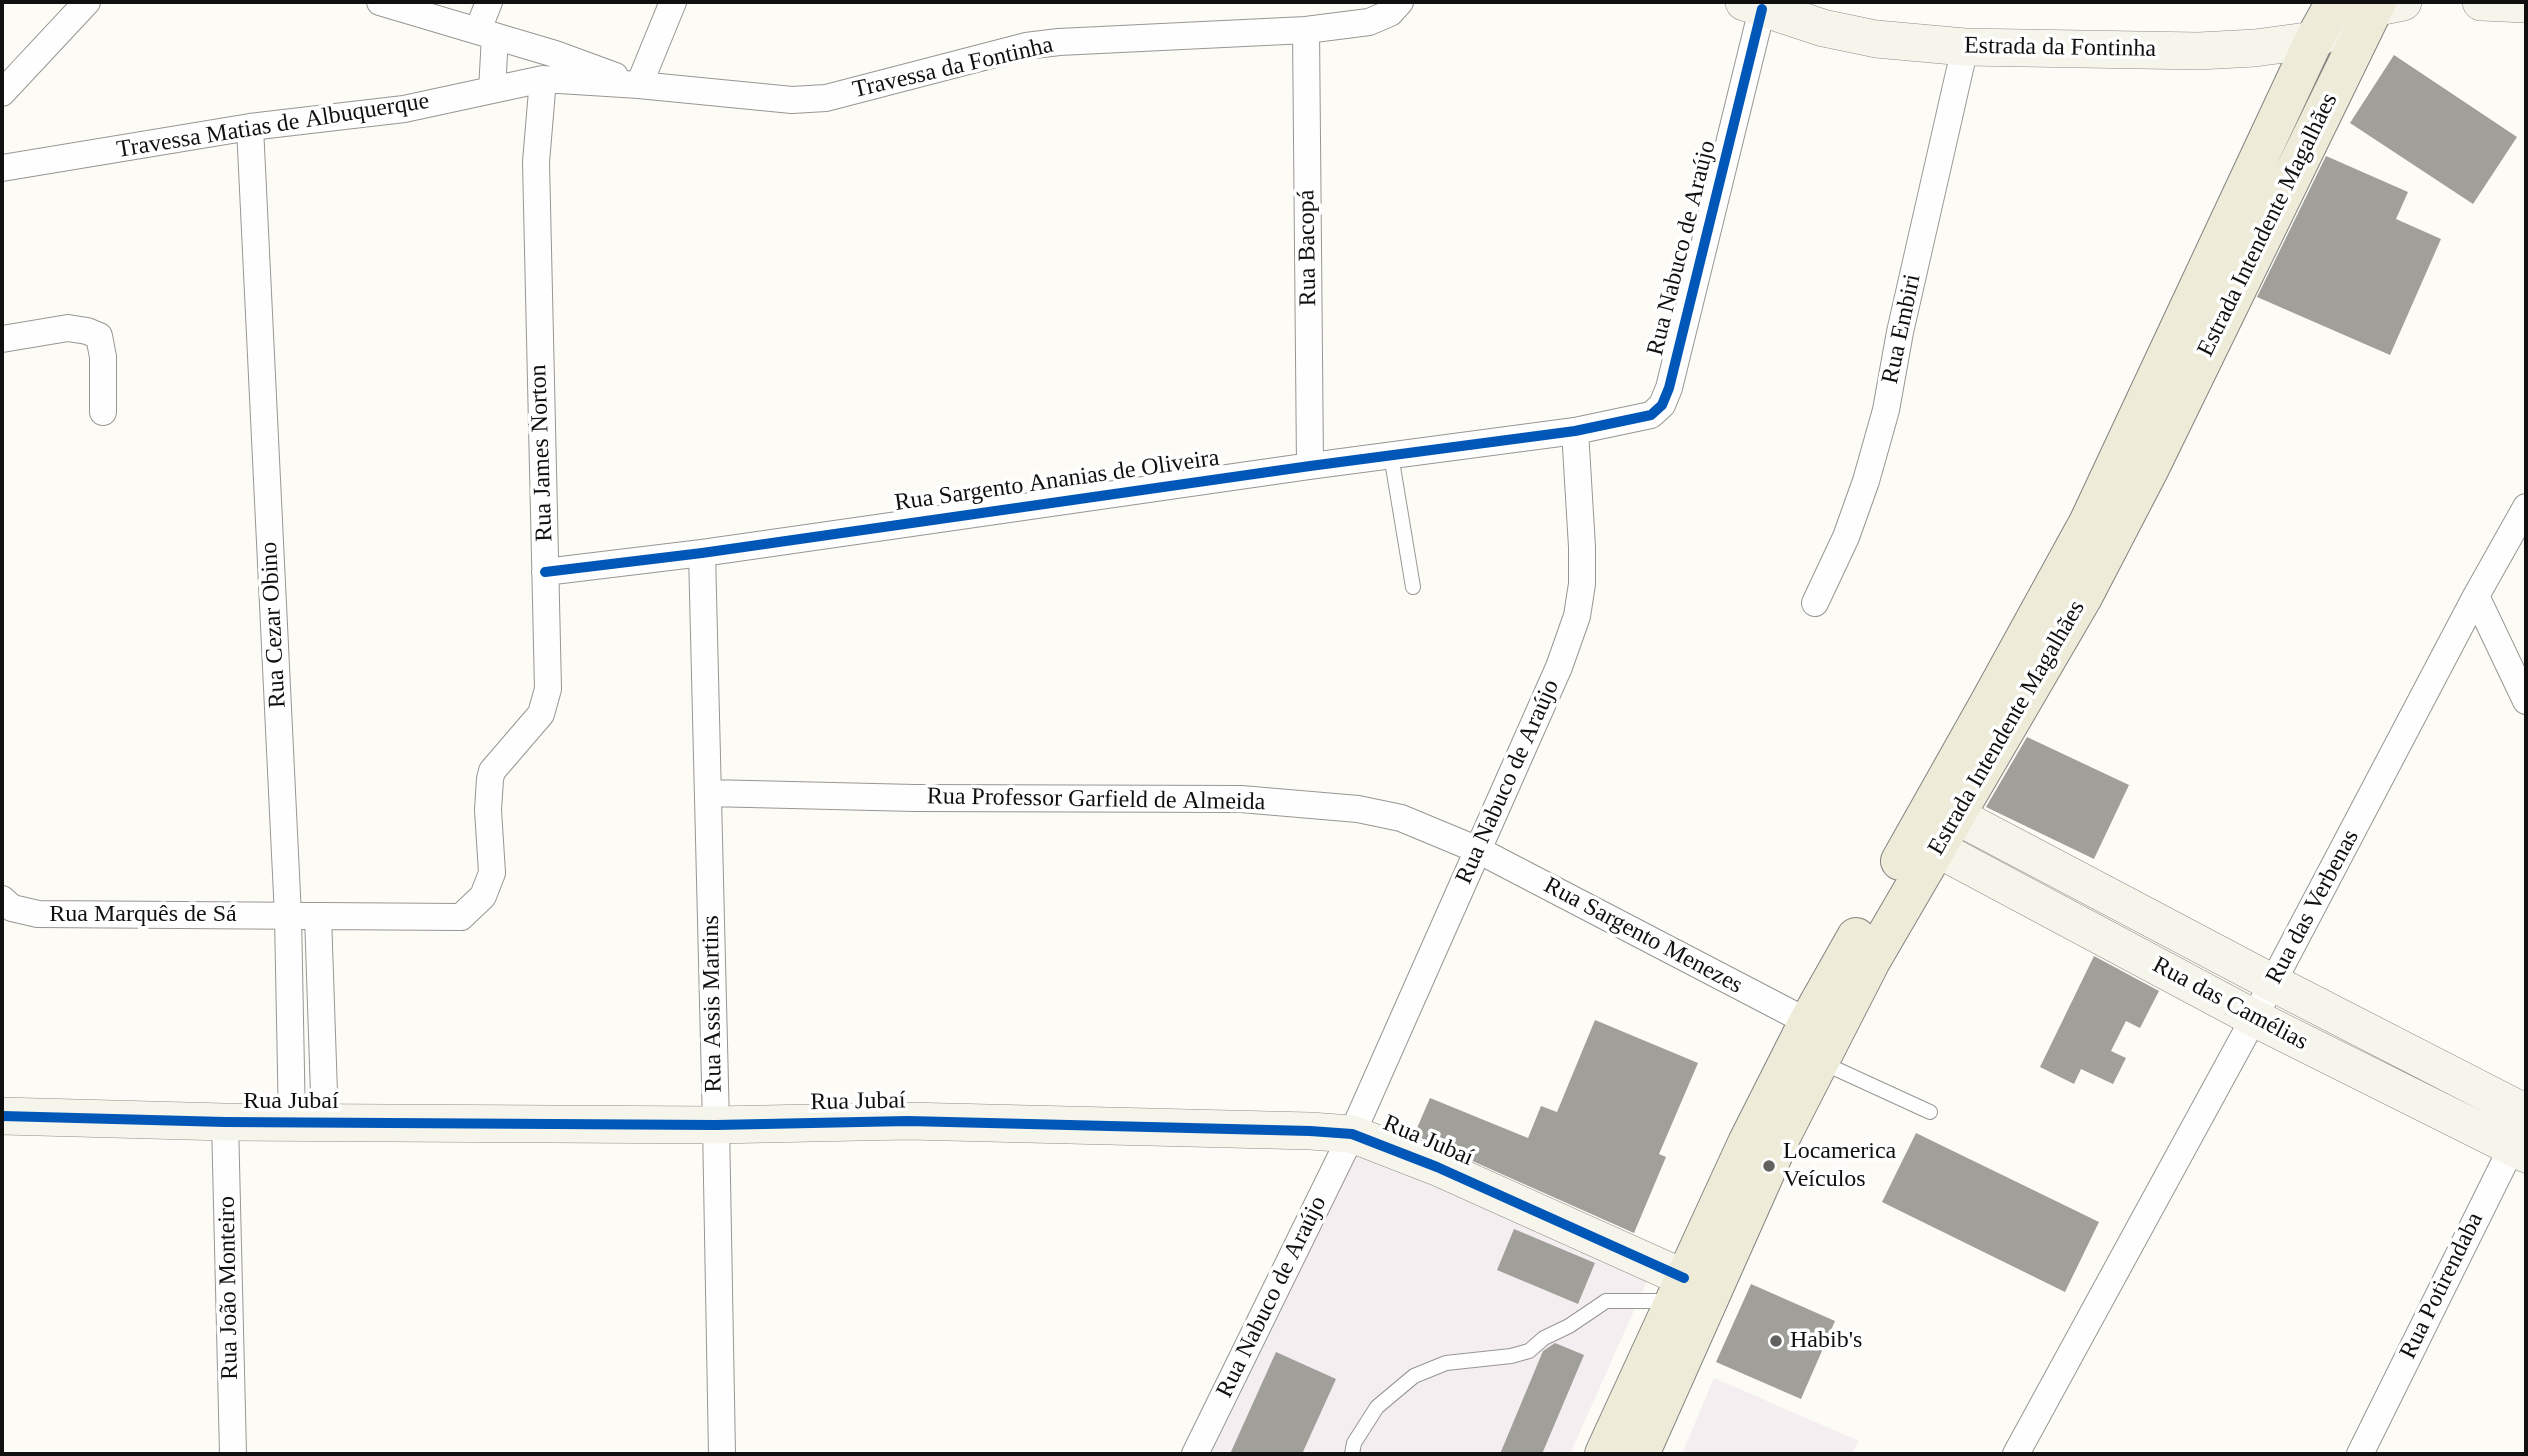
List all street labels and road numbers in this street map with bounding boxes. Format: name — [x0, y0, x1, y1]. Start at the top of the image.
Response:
street label: Travessa da Fontinha — [850, 31, 1056, 105]
street label: Estrada da Fontinha — [1964, 32, 2156, 64]
street label: Travessa Matias de Albuquerque — [115, 87, 431, 165]
street label: Estrada Intendente Magalhães — [2192, 89, 2344, 361]
street label: Rua Nabuco de Araújo — [1641, 137, 1723, 359]
street label: Rua Bacopá — [1293, 189, 1323, 307]
street label: Rua Embiri — [1876, 272, 1928, 386]
street label: Rua James Norton — [525, 364, 559, 542]
street label: Rua Sargento Ananias de Oliveira — [893, 444, 1221, 518]
street label: Rua Cezar Obino — [255, 541, 293, 709]
street label: Estrada Intendente Magalhães — [1922, 596, 2092, 860]
street label: Rua Nabuco de Araújo — [1450, 675, 1566, 889]
street label: Rua Professor Garfield de Almeida — [926, 783, 1266, 817]
street label: Rua das Verbenas — [2260, 825, 2366, 989]
street label: Rua Sargento Menezes — [1539, 871, 1747, 1001]
street label: Rua Marquês de Sá — [49, 901, 237, 929]
street label: Rua Assis Martins — [697, 915, 729, 1093]
street label: Rua das Camélias — [2147, 951, 2313, 1057]
street label: Rua Jubaí — [810, 1087, 906, 1117]
street label: Rua Jubaí — [243, 1088, 339, 1116]
street label: Rua Jubaí — [1379, 1109, 1477, 1173]
street label: Rua Nabuco de Araújo — [1211, 1192, 1333, 1402]
street label: Rua João Monteiro — [213, 1196, 245, 1380]
street label: Rua Potirendaba — [2394, 1208, 2490, 1364]

